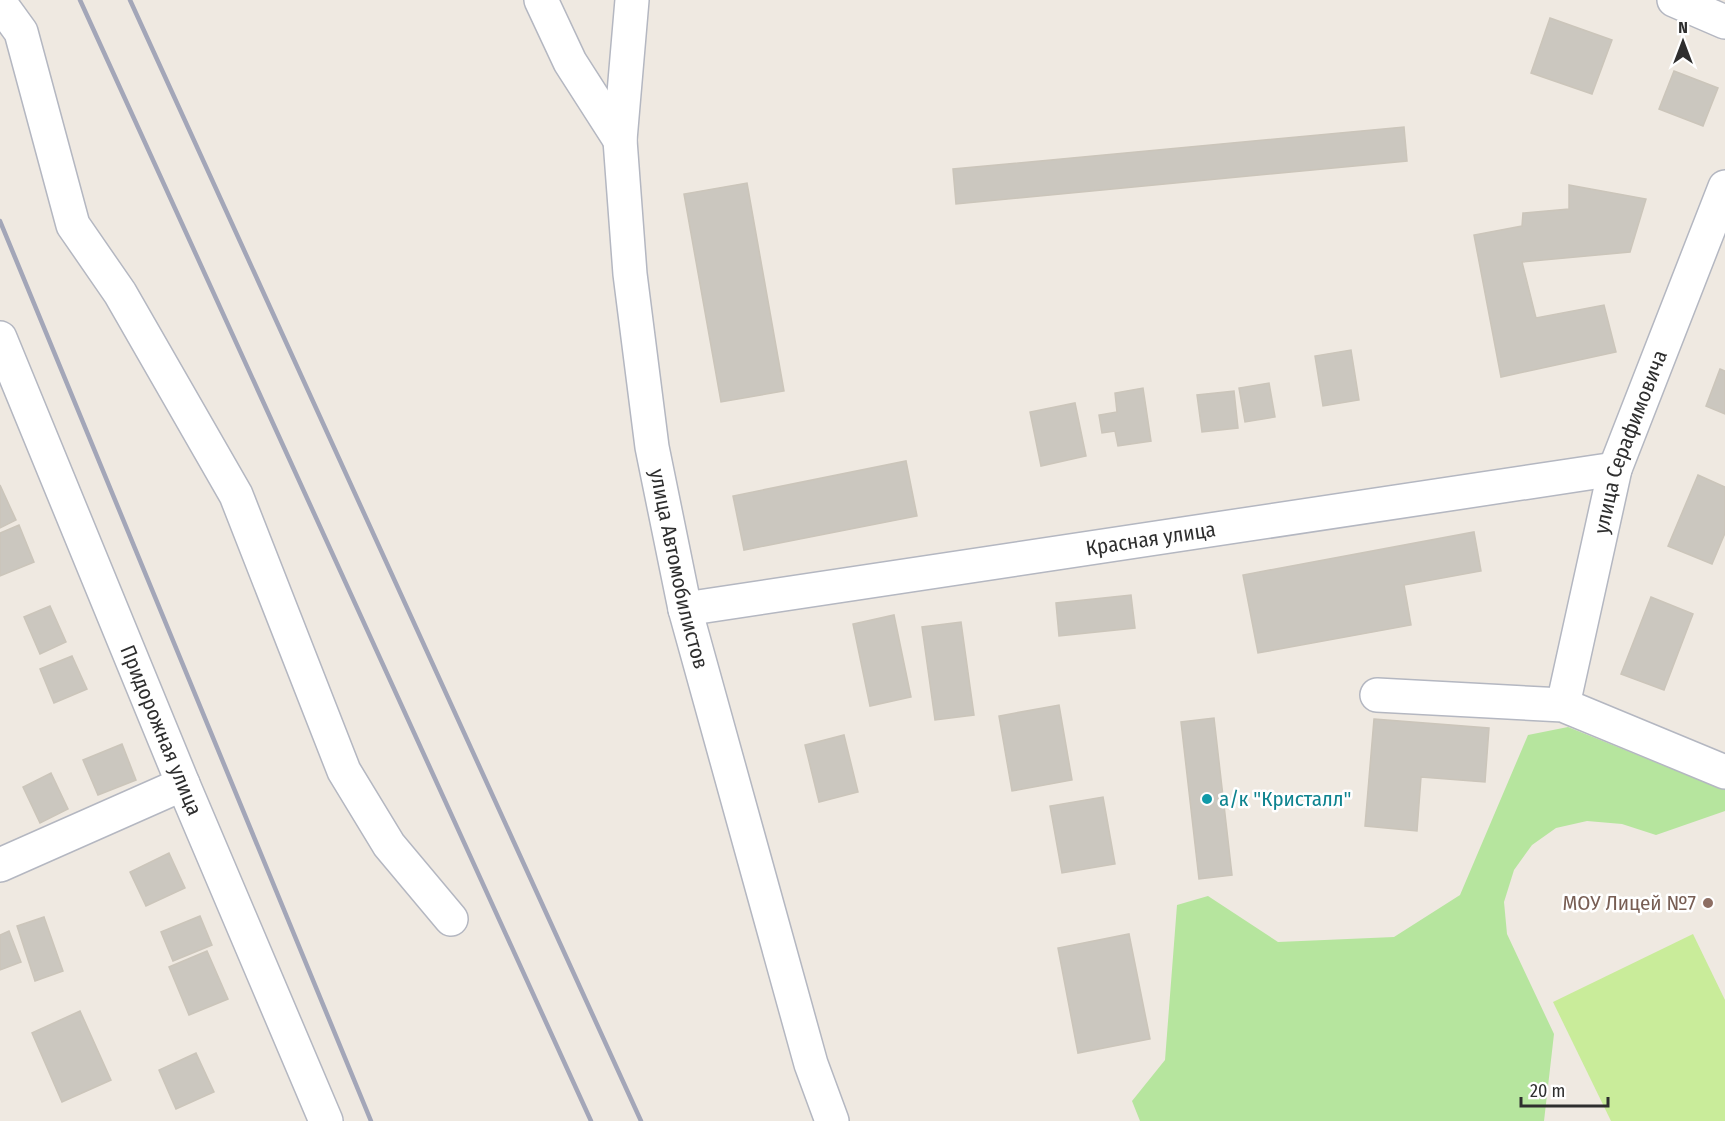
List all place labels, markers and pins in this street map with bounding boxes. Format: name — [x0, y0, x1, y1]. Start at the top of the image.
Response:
place label: а/к "Кристалл" — [1219, 786, 1351, 812]
marker: а/к "Кристалл" — [1200, 792, 1214, 806]
place label: МОУ Лицей №7 — [1563, 890, 1696, 916]
marker: МОУ Лицей №7 — [1701, 896, 1715, 910]

